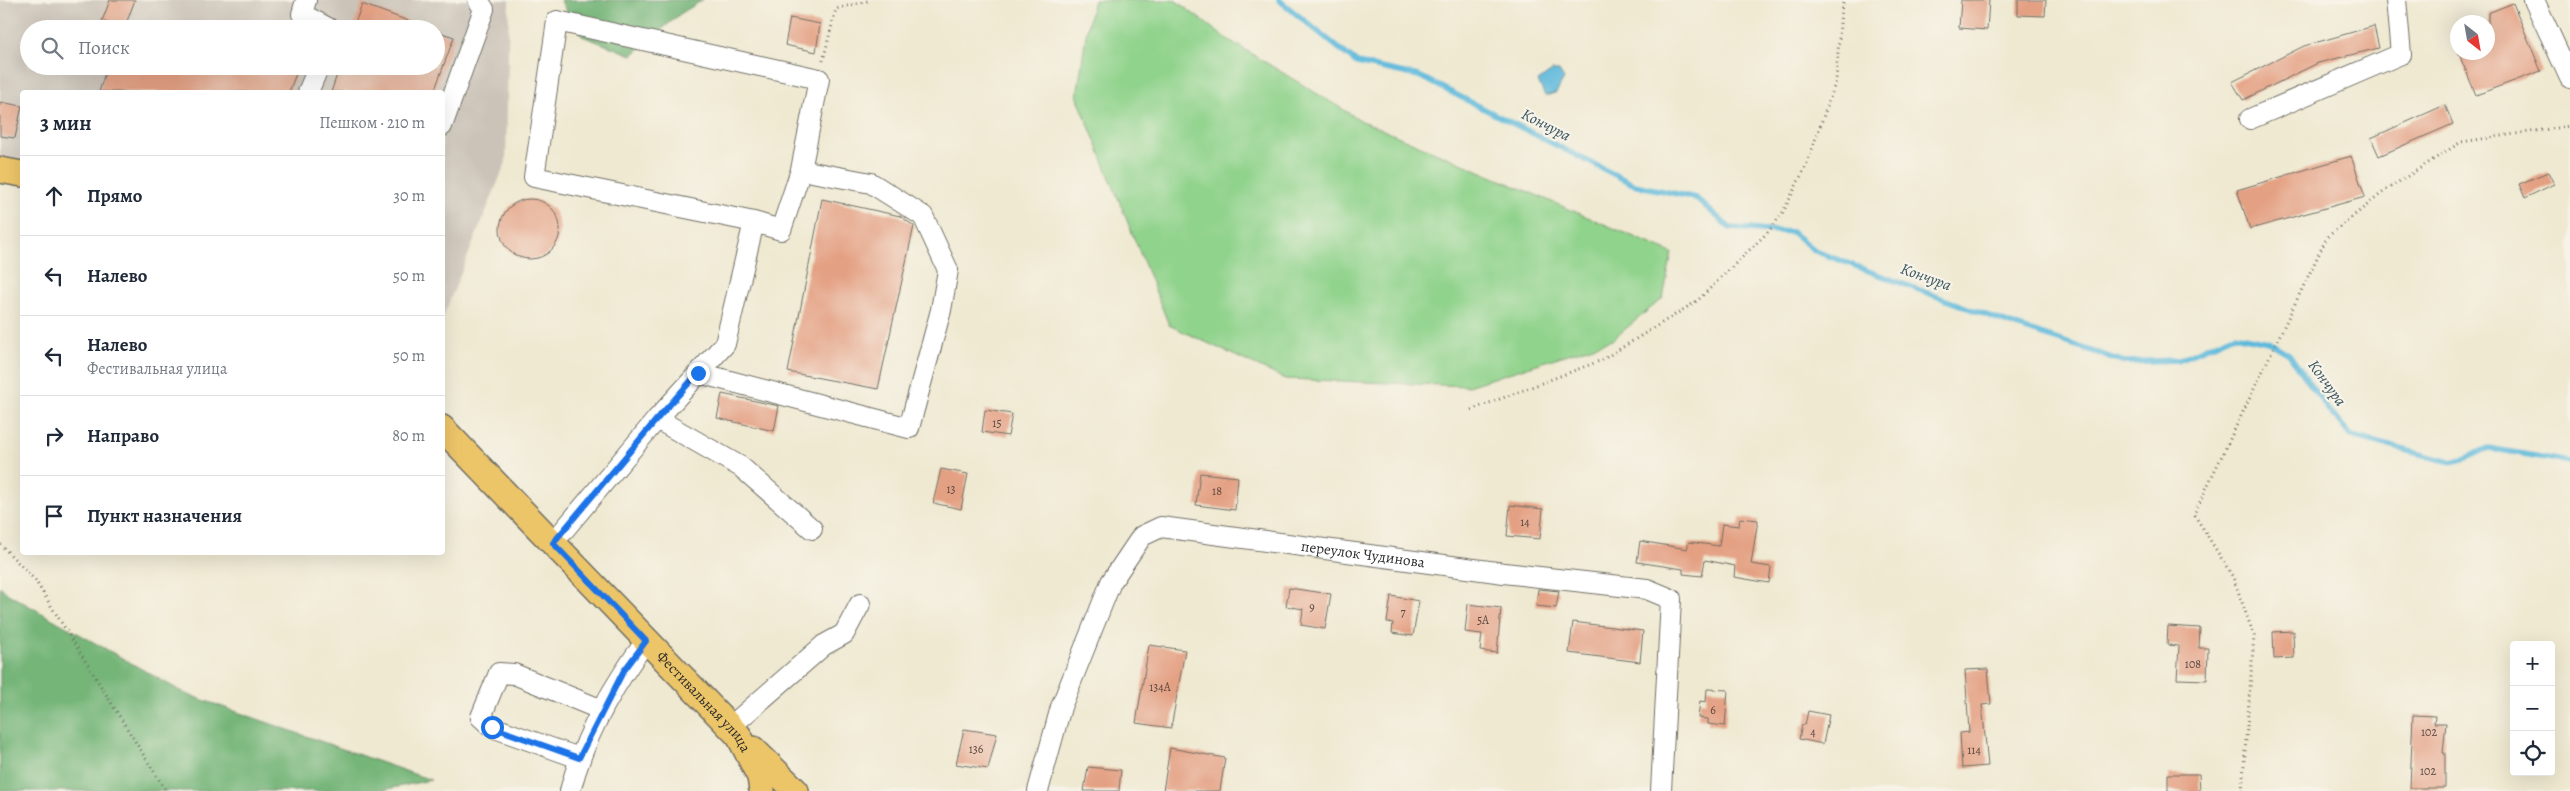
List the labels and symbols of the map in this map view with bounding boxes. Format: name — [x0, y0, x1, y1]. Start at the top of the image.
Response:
north arrow — [2450, 15, 2495, 60]
water label: Кончура — [1518, 103, 1574, 147]
water label: Кончура — [1897, 258, 1955, 296]
water label: Кончура — [2303, 355, 2351, 411]
route end — [687, 362, 710, 385]
house number: 15 — [992, 415, 1002, 431]
house number: 13 — [946, 481, 956, 497]
house number: 18 — [1212, 483, 1222, 499]
house number: 14 — [1520, 514, 1530, 530]
street label: переулок Чудинова — [1300, 536, 1426, 572]
house number: 9 — [1309, 599, 1315, 615]
house number: 7 — [1400, 604, 1406, 620]
house number: 5А — [1477, 612, 1490, 628]
street label: Фестивальная улица — [652, 646, 756, 756]
house number: 108 — [2185, 656, 2201, 672]
house number: 134А — [1149, 679, 1172, 695]
house number: 6 — [1710, 702, 1716, 718]
route start — [481, 716, 504, 739]
house number: 4 — [1810, 724, 1816, 740]
house number: 102 — [2421, 724, 2437, 740]
house number: 136 — [969, 741, 984, 757]
house number: 114 — [1967, 742, 1981, 758]
house number: 102 — [2420, 763, 2436, 779]

